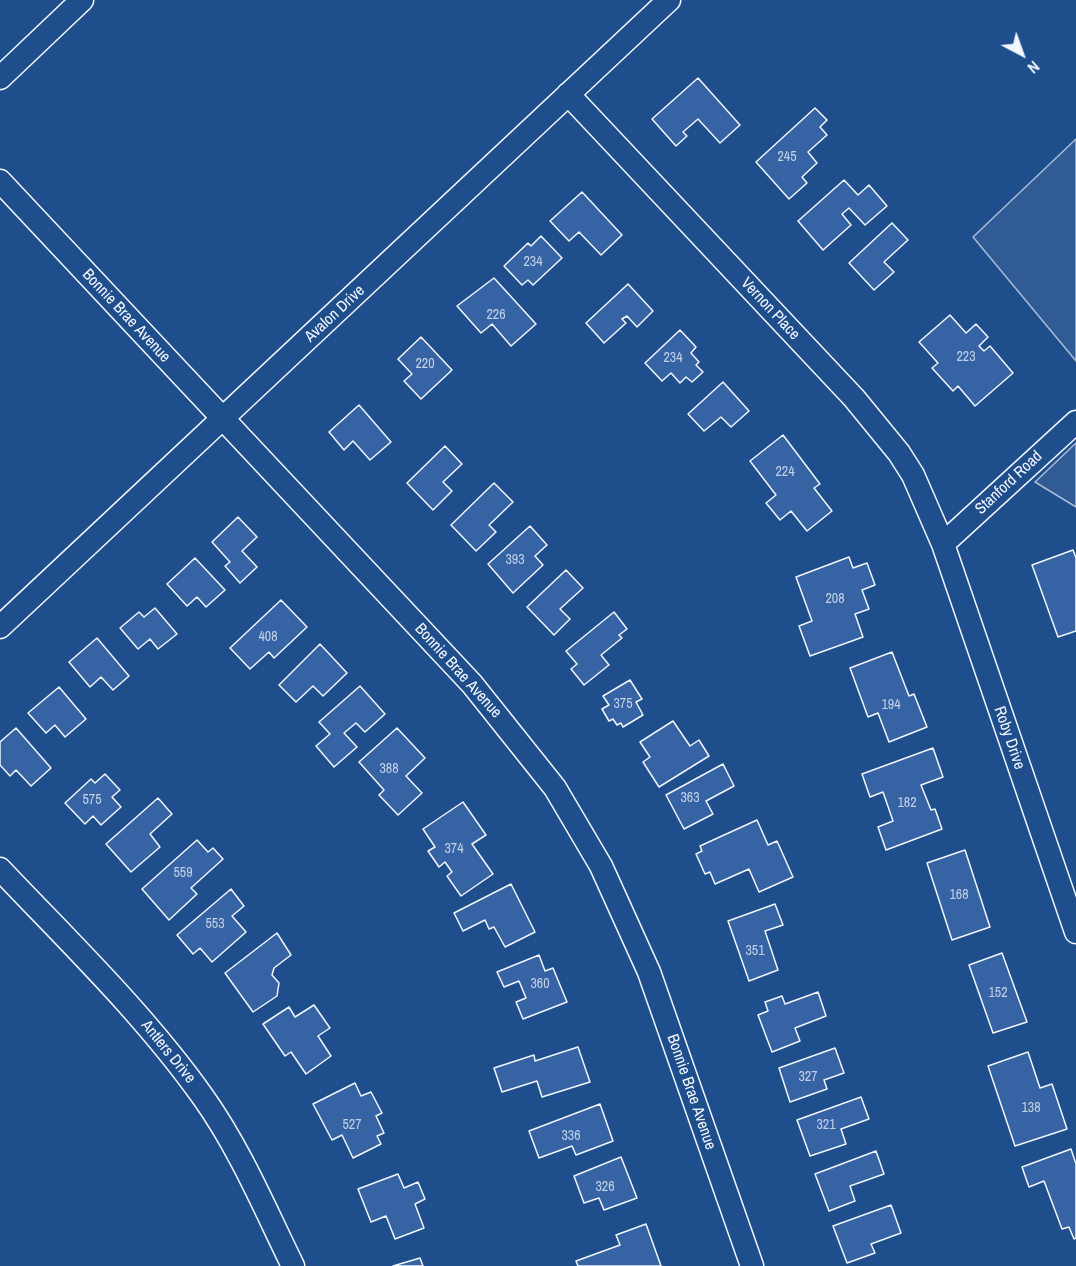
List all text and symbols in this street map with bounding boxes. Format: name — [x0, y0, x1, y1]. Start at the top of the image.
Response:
north arrow — [992, 24, 1052, 84]
text: N — [1023, 56, 1045, 79]
house number: 245 — [777, 149, 797, 165]
house number: 234 — [523, 254, 543, 270]
street label: Bonnie Brae Avenue — [78, 265, 174, 367]
street label: Vernon Place — [736, 274, 804, 344]
street label: Avalon Drive — [301, 281, 369, 347]
house number: 226 — [486, 307, 506, 323]
house number: 223 — [956, 349, 976, 365]
house number: 234 — [663, 350, 683, 366]
house number: 220 — [415, 356, 435, 372]
street label: Stanford Road — [972, 447, 1046, 519]
house number: 224 — [775, 464, 795, 480]
house number: 393 — [505, 552, 525, 568]
house number: 208 — [825, 591, 845, 607]
street label: Bonnie Brae Avenue — [410, 620, 506, 722]
house number: 408 — [258, 629, 278, 645]
house number: 375 — [613, 696, 633, 712]
house number: 194 — [881, 697, 901, 713]
street label: Roby Drive — [989, 704, 1029, 772]
house number: 388 — [379, 761, 399, 777]
house number: 363 — [680, 790, 700, 806]
house number: 575 — [82, 792, 102, 808]
house number: 182 — [897, 795, 917, 811]
house number: 374 — [444, 841, 464, 857]
house number: 559 — [173, 865, 193, 881]
house number: 168 — [949, 887, 969, 903]
house number: 553 — [205, 916, 225, 932]
house number: 351 — [745, 943, 765, 959]
house number: 360 — [530, 976, 550, 992]
house number: 152 — [988, 985, 1008, 1001]
street label: Antlers Drive — [137, 1016, 199, 1088]
street label: Bonnie Brae Avenue — [662, 1032, 720, 1152]
house number: 327 — [798, 1069, 818, 1085]
house number: 138 — [1021, 1100, 1041, 1116]
house number: 527 — [342, 1117, 362, 1133]
house number: 321 — [816, 1117, 836, 1133]
house number: 336 — [561, 1128, 581, 1144]
house number: 326 — [595, 1179, 615, 1195]

